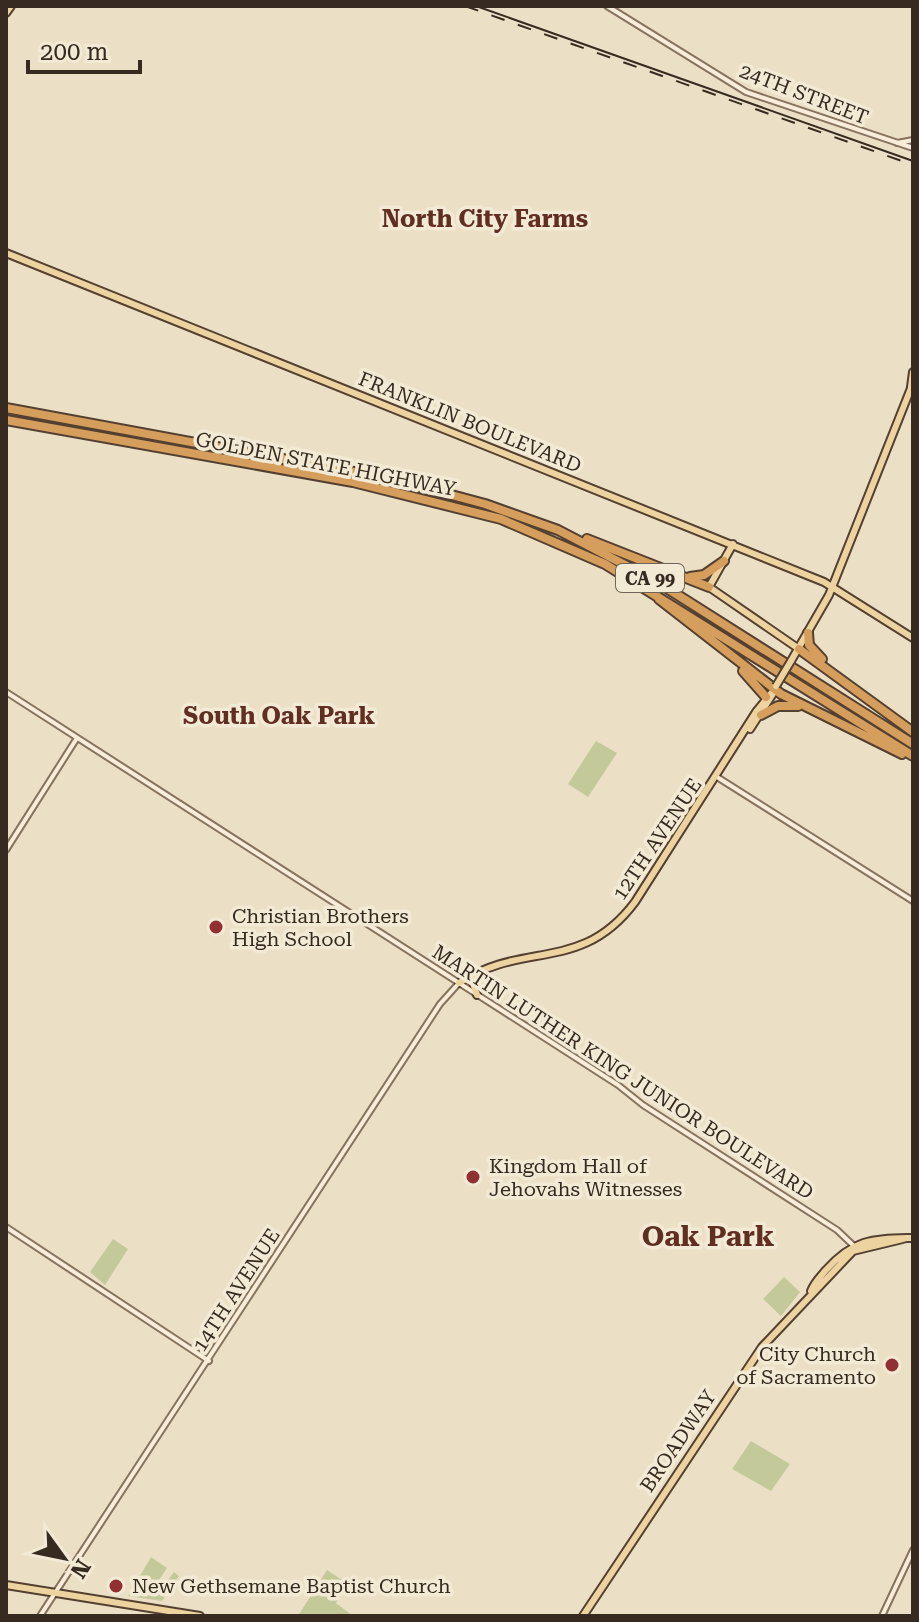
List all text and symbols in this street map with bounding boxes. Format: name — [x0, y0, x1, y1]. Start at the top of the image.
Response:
scale bar — [28, 24, 140, 74]
text: 200 m — [40, 38, 108, 66]
street label: 24TH STREET — [736, 58, 872, 130]
district label: North City Farms — [382, 205, 588, 233]
street label: FRANKLIN BOULEVARD — [355, 366, 585, 478]
street label: GOLDEN STATE HIGHWAY — [194, 427, 459, 501]
road number: CA 99 — [616, 564, 684, 592]
district label: South Oak Park — [183, 702, 376, 730]
street label: 12TH AVENUE — [607, 773, 707, 905]
place label: Christian Brothers High School — [232, 904, 409, 951]
marker: Christian Brothers High School — [207, 918, 225, 936]
street label: MARTIN LUTHER KING JUNIOR BOULEVARD — [428, 940, 818, 1204]
place label: Kingdom Hall of Jehovahs Witnesses — [489, 1154, 682, 1201]
marker: Kingdom Hall of Jehovahs Witnesses — [464, 1168, 482, 1186]
district label: Oak Park — [642, 1220, 774, 1253]
street label: 14TH AVENUE — [187, 1224, 285, 1356]
place label: City Church of Sacramento — [736, 1342, 876, 1389]
marker: City Church of Sacramento — [883, 1356, 901, 1374]
street label: BROADWAY — [635, 1385, 721, 1497]
north arrow — [24, 1518, 104, 1598]
text: N — [65, 1555, 95, 1583]
place label: New Gethsemane Baptist Church — [132, 1574, 451, 1598]
marker: New Gethsemane Baptist Church — [107, 1577, 125, 1595]

